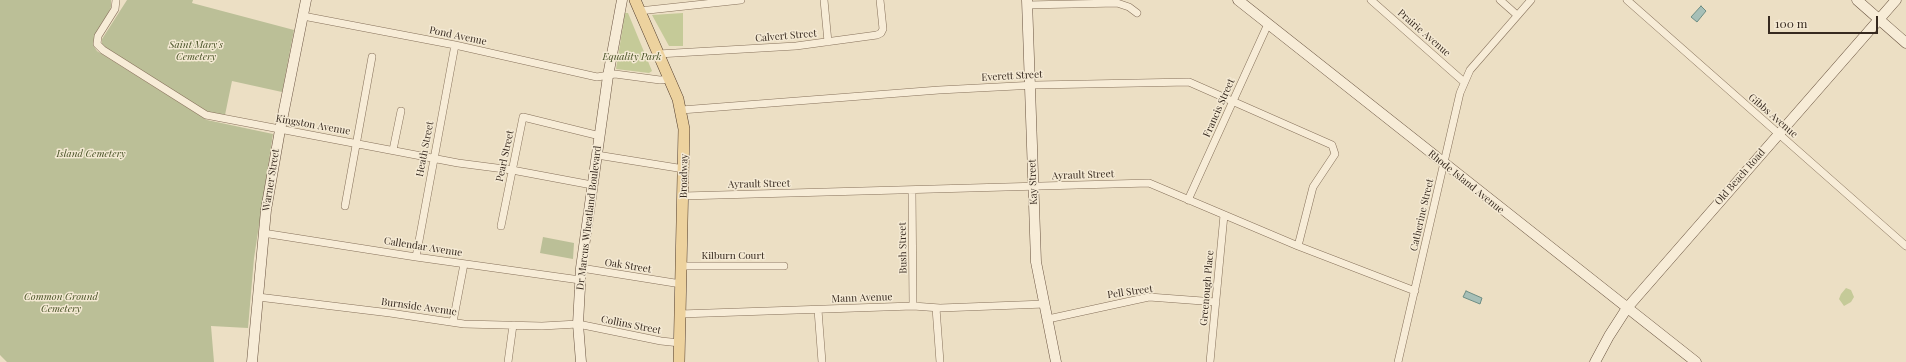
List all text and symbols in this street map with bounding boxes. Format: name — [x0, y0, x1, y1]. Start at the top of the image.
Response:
street label: Prairie Avenue — [1395, 7, 1453, 59]
scale bar — [1770, 8, 1880, 34]
text: 100 m — [1775, 15, 1807, 31]
street label: Pond Avenue — [428, 24, 488, 48]
street label: Calvert Street — [755, 27, 817, 45]
park label: Saint Mary's Cemetery — [169, 39, 223, 62]
park label: Equality Park — [603, 51, 661, 63]
street label: Everett Street — [981, 68, 1043, 84]
street label: Francis Street — [1201, 77, 1237, 139]
street label: Gibbs Avenue — [1746, 91, 1800, 141]
street label: Kingston Avenue — [275, 113, 351, 137]
street label: Heath Street — [414, 120, 436, 178]
street label: Pearl Street — [494, 129, 516, 183]
street label: Dr Marcus Wheatland Boulevard — [574, 145, 604, 291]
street label: Old Beach Road — [1712, 146, 1768, 208]
park label: Island Cemetery — [57, 148, 125, 160]
street label: Warner Street — [260, 148, 282, 212]
street label: Rhode Island Avenue — [1426, 148, 1506, 216]
street label: Broadway — [678, 154, 690, 198]
street label: Kay Street — [1026, 159, 1040, 205]
street label: Ayrault Street — [1052, 168, 1114, 182]
street label: Ayrault Street — [728, 177, 790, 191]
street label: Catherine Street — [1408, 178, 1436, 252]
street label: Bush Street — [897, 222, 909, 274]
street label: Callendar Avenue — [383, 235, 463, 259]
street label: Kilburn Court — [702, 250, 764, 262]
street label: Greenough Place — [1198, 250, 1216, 326]
street label: Oak Street — [604, 256, 652, 276]
street label: Pell Street — [1106, 283, 1154, 301]
park label: Common Ground Cemetery — [24, 291, 98, 314]
street label: Mann Avenue — [831, 291, 893, 305]
street label: Burnside Avenue — [380, 296, 458, 318]
street label: Collins Street — [600, 313, 662, 337]

